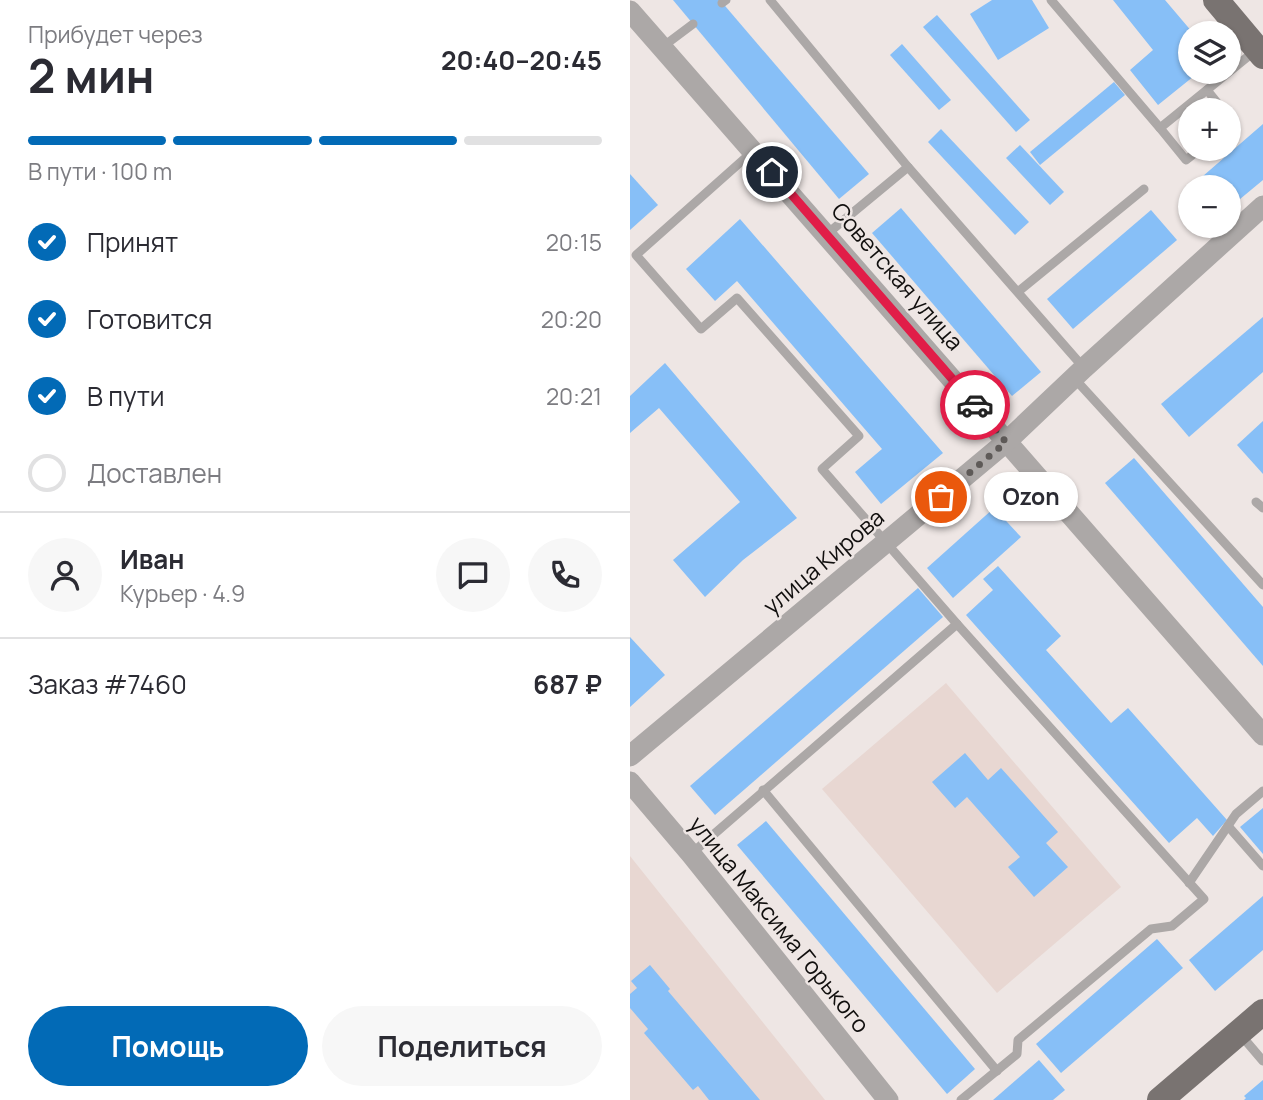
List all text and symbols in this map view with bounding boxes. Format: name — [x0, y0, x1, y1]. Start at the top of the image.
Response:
text: Прибудет через — [28, 18, 203, 50]
map controls — [1178, 21, 1241, 238]
button: layers — [1178, 21, 1241, 84]
text: 20:40–20:45 — [441, 42, 602, 78]
text: 2 мин — [28, 44, 155, 107]
button: + — [1178, 98, 1241, 161]
pin — [742, 142, 802, 202]
icon: home — [753, 153, 791, 191]
text: В пути · 100 m — [28, 155, 172, 187]
button: − — [1178, 175, 1241, 238]
street label: Советская улица — [825, 195, 971, 357]
icon: check — [28, 223, 66, 261]
text: Принят — [87, 224, 178, 260]
text: 20:15 — [546, 226, 602, 258]
icon: check — [28, 300, 66, 338]
text: Готовится — [87, 301, 212, 337]
text: 20:20 — [541, 303, 602, 335]
courier — [940, 370, 1010, 440]
icon: check — [28, 377, 66, 415]
text: В пути — [87, 378, 165, 414]
text: 20:21 — [546, 380, 602, 412]
icon: car — [956, 386, 994, 424]
text: Доставлен — [87, 455, 222, 491]
pin — [911, 467, 971, 527]
callout: Ozon — [983, 472, 1078, 522]
icon: bag — [922, 478, 960, 516]
text: Ozon — [1002, 480, 1060, 512]
street label: улица Кирова — [756, 501, 890, 621]
button: person — [28, 538, 102, 612]
button: chat — [436, 538, 510, 612]
button: phone — [528, 538, 602, 612]
text: Иван — [120, 541, 184, 577]
text: Курьер · 4.9 — [120, 577, 245, 609]
text: Заказ #7460 — [28, 666, 187, 702]
text: 687 ₽ — [533, 666, 602, 702]
street label: улица Максима Горького — [682, 809, 878, 1039]
button: Помощь — [28, 1006, 308, 1086]
button: Поделиться — [322, 1006, 602, 1086]

